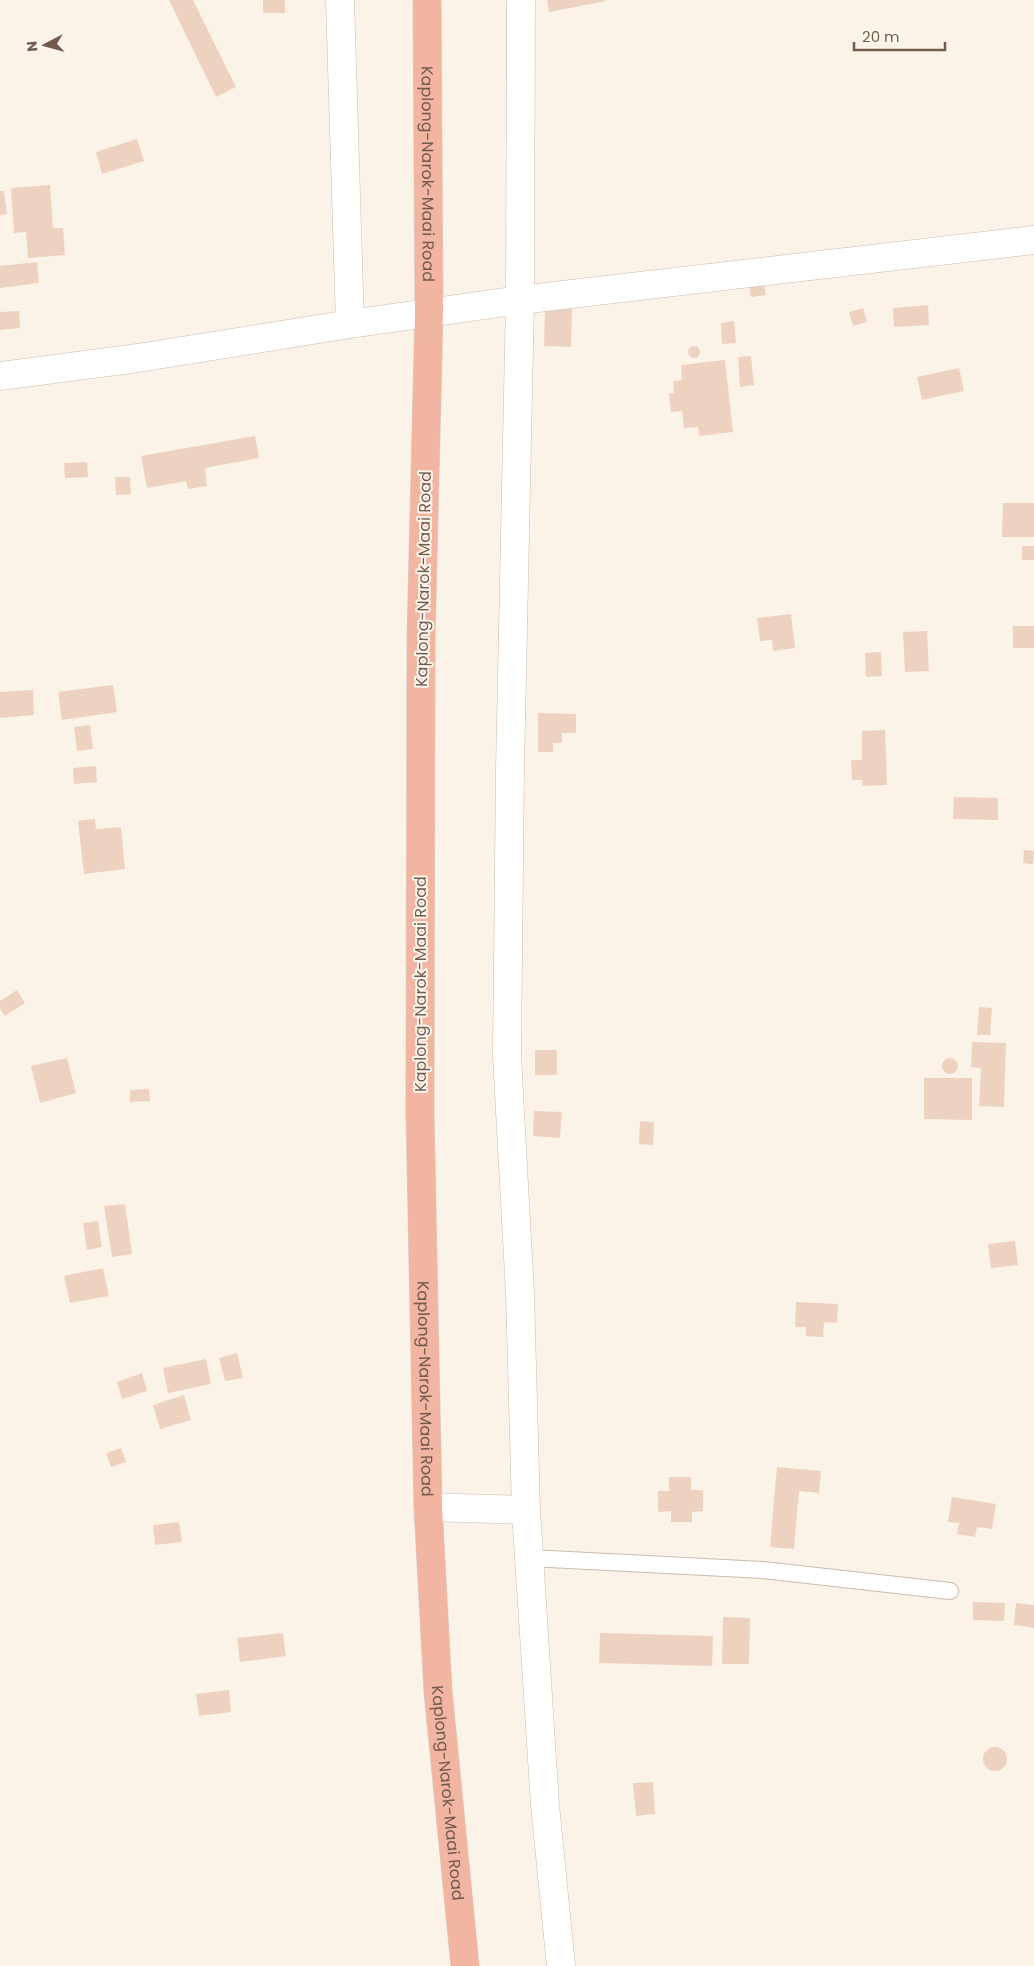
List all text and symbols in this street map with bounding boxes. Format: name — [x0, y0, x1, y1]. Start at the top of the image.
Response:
north arrow — [20, 20, 70, 70]
scale bar — [854, 20, 945, 52]
text: 20 m — [862, 26, 900, 47]
text: N — [22, 40, 43, 53]
street label: Kaplong-Narok-Maai Road — [415, 66, 440, 282]
street label: Kaplong-Narok-Maai Road — [410, 471, 437, 687]
street label: Kaplong-Narok-Maai Road — [409, 876, 432, 1092]
street label: Kaplong-Narok-Maai Road — [411, 1281, 439, 1497]
street label: Kaplong-Narok-Maai Road — [426, 1685, 470, 1902]

